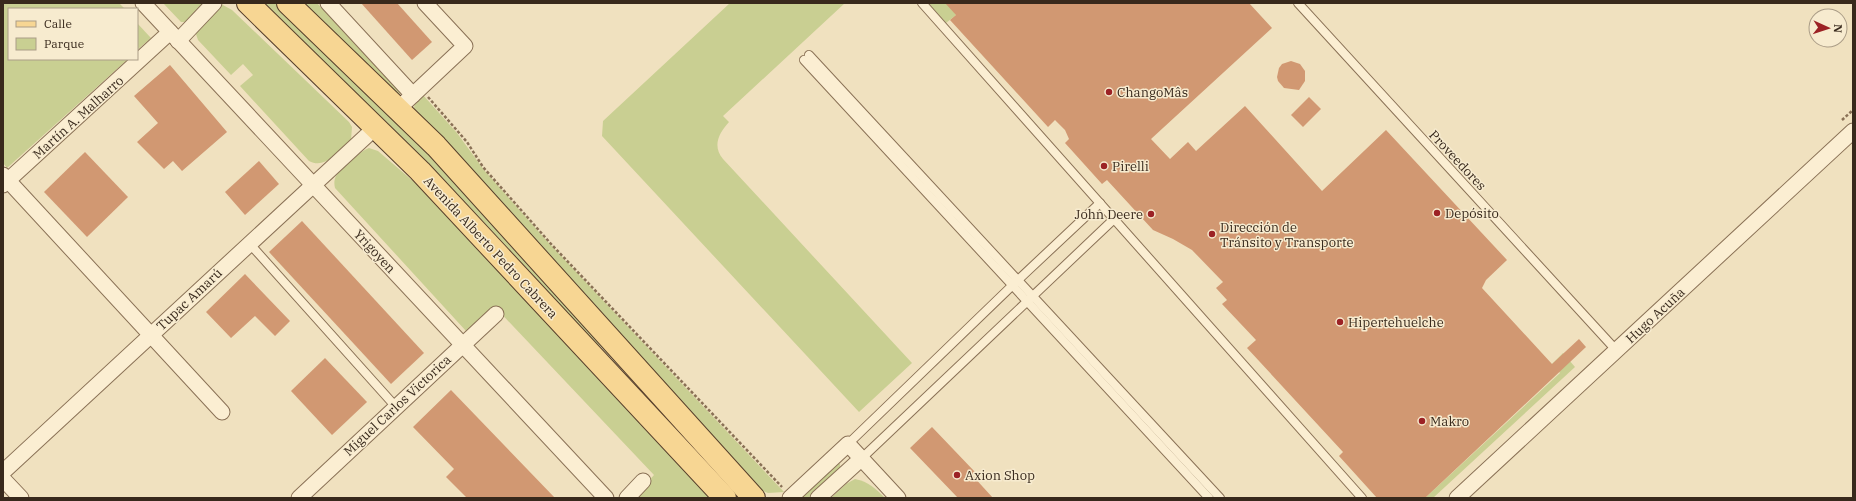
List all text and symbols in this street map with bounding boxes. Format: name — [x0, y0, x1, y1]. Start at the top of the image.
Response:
legend — [8, 8, 138, 60]
north arrow — [1808, 8, 1848, 48]
text: Calle — [44, 16, 72, 31]
text: N — [1831, 24, 1845, 34]
text: Parque — [44, 36, 84, 51]
street label: Martín A. Malharro — [29, 72, 127, 163]
place label: ChangoMâs — [1117, 84, 1188, 101]
marker: ChangoMâs — [1104, 87, 1114, 97]
street label: Proveedores — [1425, 127, 1490, 194]
place label: Pirelli — [1112, 158, 1149, 175]
marker: Pirelli — [1099, 161, 1109, 171]
street label: Avenida Alberto Pedro Cabrera — [420, 173, 561, 322]
place label: Depósito — [1445, 205, 1499, 222]
place label: John Deere — [1075, 206, 1143, 223]
marker: Depósito — [1432, 208, 1442, 218]
marker: John Deere — [1146, 209, 1156, 219]
place label: Dirección de Tránsito y Transporte — [1220, 219, 1353, 251]
street label: Yrigoyen — [350, 226, 399, 277]
marker: Dirección de Tránsito y Transporte — [1207, 229, 1217, 239]
street label: Tupac Amarú — [153, 265, 226, 334]
street label: Hugo Acuña — [1622, 284, 1688, 347]
place label: Hipertehuelche — [1348, 314, 1444, 331]
marker: Hipertehuelche — [1335, 317, 1345, 327]
street label: Miguel Carlos Victorica — [340, 351, 455, 460]
place label: Makro — [1430, 413, 1469, 430]
marker: Makro — [1417, 416, 1427, 426]
place label: Axion Shop — [965, 467, 1035, 484]
marker: Axion Shop — [952, 470, 962, 480]

